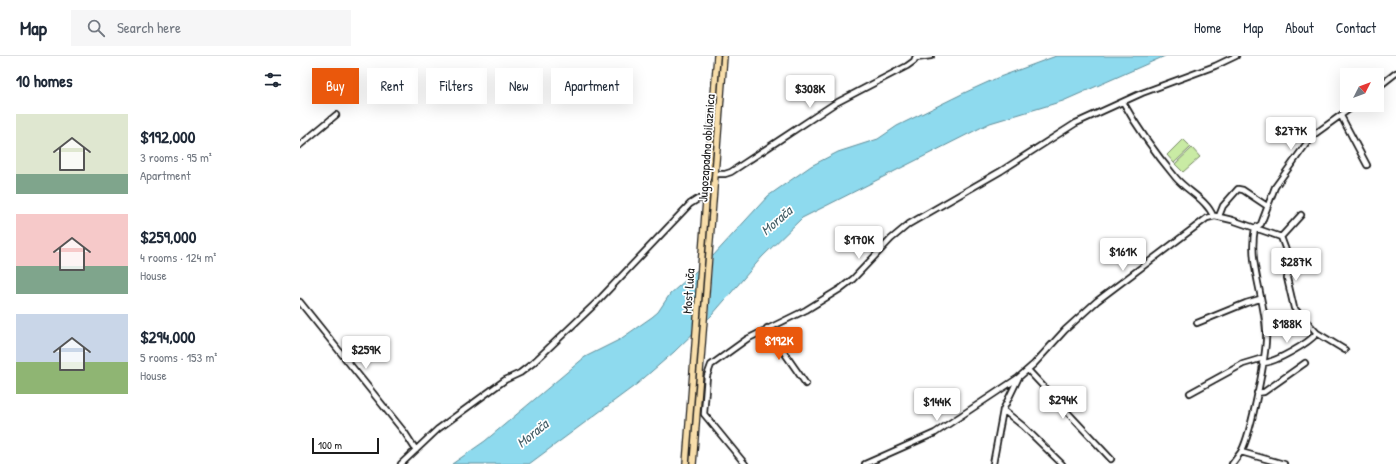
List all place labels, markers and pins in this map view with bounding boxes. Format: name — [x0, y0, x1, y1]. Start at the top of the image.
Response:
pin: $308K — [782, 75, 838, 109]
pin: $277K — [1263, 117, 1319, 151]
pin: $170K — [831, 226, 887, 260]
pin: $161K — [1095, 238, 1151, 272]
pin: $287K — [1268, 248, 1324, 282]
pin: $188K — [1259, 310, 1315, 344]
pin: $192K — [751, 327, 807, 361]
pin: $259K — [338, 336, 394, 370]
pin: $294K — [1035, 386, 1091, 420]
pin: $144K — [909, 388, 965, 422]

